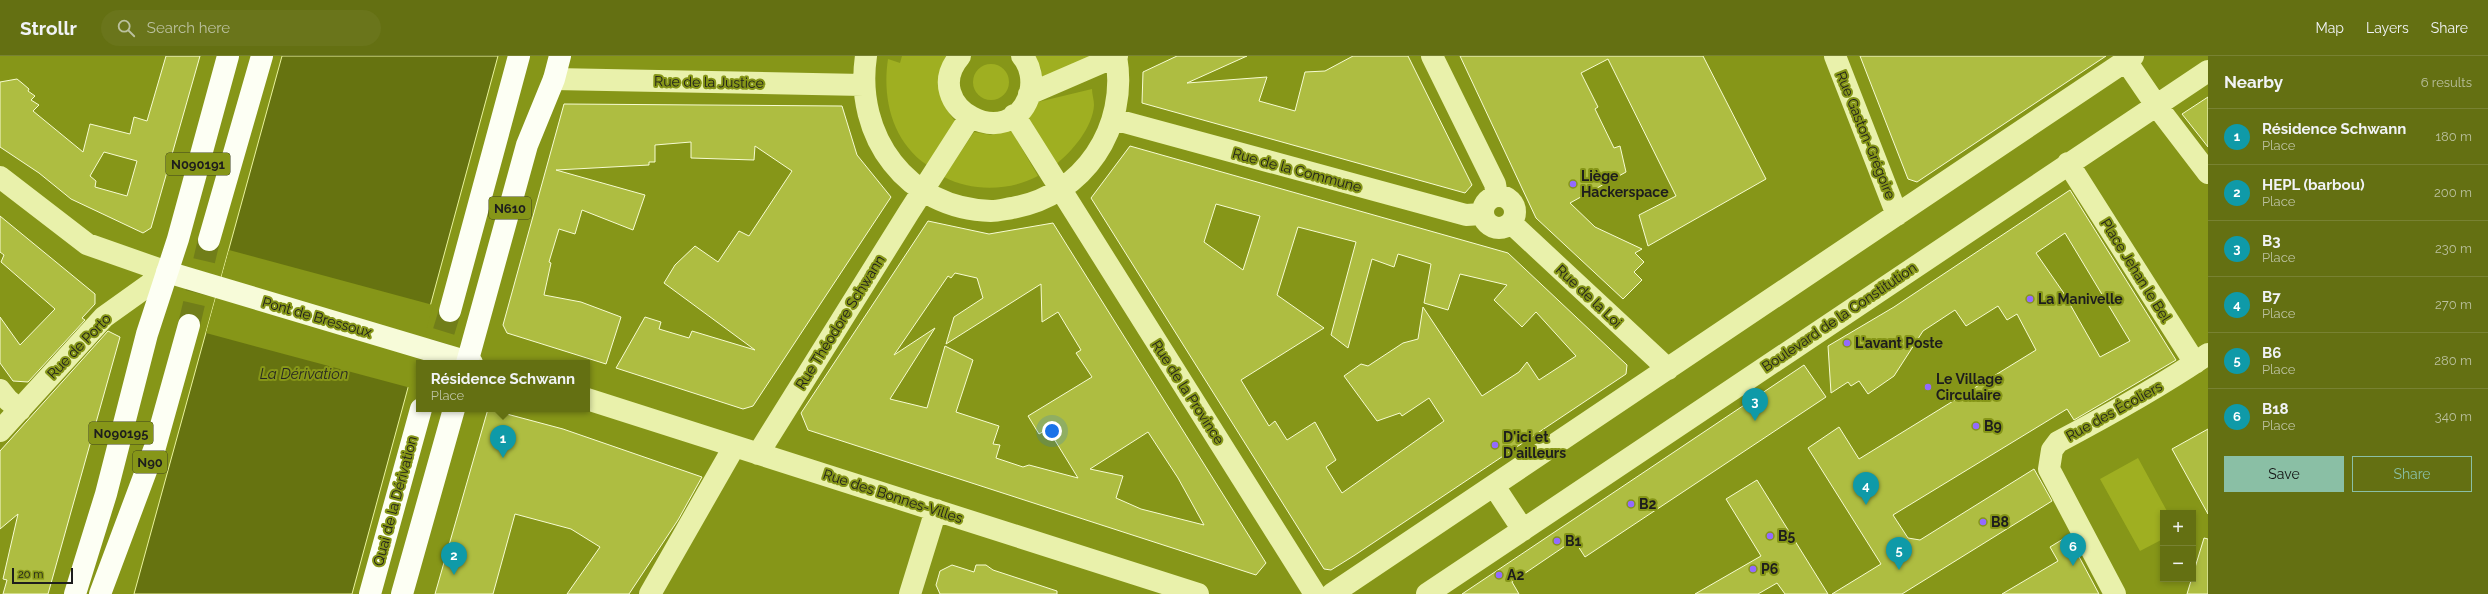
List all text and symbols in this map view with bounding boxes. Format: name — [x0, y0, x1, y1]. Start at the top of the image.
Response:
search box — [101, 10, 381, 46]
text: Strollr — [20, 17, 77, 39]
icon: search — [115, 17, 137, 39]
text: Search here — [147, 19, 230, 37]
text: Map — [2316, 20, 2344, 36]
text: Layers — [2366, 20, 2409, 36]
text: Share — [2431, 20, 2468, 36]
street label: Rue Gaston-Grégoire — [1833, 69, 1899, 201]
text: Nearby — [2224, 72, 2283, 92]
street label: Rue de la Justice — [654, 73, 764, 91]
text: 6 results — [2421, 75, 2472, 90]
text: Résidence Schwann — [2262, 120, 2406, 138]
text: 1 — [2234, 129, 2240, 144]
text: 180 m — [2436, 129, 2472, 144]
text: Place — [2262, 138, 2295, 153]
street label: Rue de la Commune — [1231, 145, 1363, 195]
road number: N090191 — [166, 153, 230, 175]
place label: Liège Hackerspace — [1581, 168, 1669, 200]
text: HEPL (barbou) — [2262, 176, 2365, 194]
marker: Liège Hackerspace — [1568, 179, 1578, 189]
text: 2 — [2233, 185, 2241, 200]
text: 200 m — [2434, 185, 2472, 200]
text: Place — [2262, 194, 2295, 209]
road number: N610 — [489, 197, 531, 219]
street label: Place Jehan le Bel — [2098, 216, 2174, 325]
text: B3 — [2262, 232, 2281, 250]
text: 3 — [2233, 241, 2241, 256]
text: 230 m — [2435, 241, 2472, 256]
text: Place — [2262, 250, 2295, 265]
street label: Rue Théodore Schwann — [792, 252, 888, 392]
street label: Boulevard de la Constitution — [1759, 259, 1919, 375]
street label: Rue de la Loi — [1553, 261, 1625, 331]
text: B7 — [2262, 288, 2281, 306]
place label: La Manivelle — [2038, 291, 2123, 307]
street label: Pont de Bressoux — [260, 294, 374, 340]
marker: La Manivelle — [2025, 294, 2035, 304]
text: 4 — [2233, 297, 2241, 312]
text: 270 m — [2435, 297, 2472, 312]
text: Place — [2262, 306, 2295, 321]
street label: Rue de Porto — [44, 310, 114, 382]
place label: L'avant Poste — [1855, 335, 1944, 351]
street label: Rue de la Province — [1148, 337, 1228, 447]
marker: L'avant Poste — [1842, 338, 1852, 348]
text: B6 — [2262, 344, 2281, 362]
text: 5 — [2233, 353, 2241, 368]
text: 280 m — [2434, 353, 2472, 368]
popup — [416, 360, 590, 412]
text: Place — [2262, 362, 2295, 377]
water label: La Dérivation — [260, 365, 348, 383]
text: Résidence Schwann — [431, 370, 575, 388]
place label: Le Village Circulaire — [1936, 371, 2003, 403]
street label: Rue des Écoliers — [2063, 377, 2165, 444]
marker: Le Village Circulaire — [1923, 382, 1933, 392]
text: Place — [431, 388, 464, 403]
pin: 3 — [1742, 388, 1768, 421]
text: B18 — [2262, 400, 2289, 418]
text: 6 — [2233, 409, 2241, 424]
text: 340 m — [2435, 409, 2472, 424]
place label: B9 — [1984, 418, 2002, 434]
text: Place — [2262, 418, 2295, 433]
your location — [1042, 421, 1062, 441]
marker: B9 — [1971, 421, 1981, 431]
road number: N090195 — [89, 422, 153, 444]
pin: 1 — [490, 425, 516, 458]
place label: D'ici et D'ailleurs — [1503, 429, 1566, 461]
street label: Quai de la Dérivation — [370, 434, 420, 568]
marker: D'ici et D'ailleurs — [1490, 440, 1500, 450]
road number: N90 — [133, 451, 167, 473]
button: Save — [2224, 456, 2344, 492]
button: Share — [2352, 456, 2472, 492]
street label: Rue des Bonnes-Villes — [821, 466, 965, 526]
pin: 4 — [1853, 472, 1879, 505]
place label: B2 — [1639, 496, 1657, 512]
marker: B2 — [1626, 499, 1636, 509]
map controls — [2160, 510, 2196, 582]
button: + — [2160, 510, 2196, 546]
place label: B8 — [1991, 514, 2009, 530]
marker: B8 — [1978, 517, 1988, 527]
place label: B5 — [1778, 528, 1796, 544]
marker: B5 — [1765, 531, 1775, 541]
place label: B1 — [1565, 533, 1582, 549]
pin: 6 — [2060, 533, 2086, 566]
marker: B1 — [1552, 536, 1562, 546]
pin: 5 — [1886, 537, 1912, 570]
pin: 2 — [441, 542, 467, 575]
button: − — [2160, 546, 2196, 582]
place label: P6 — [1761, 561, 1778, 577]
marker: P6 — [1748, 564, 1758, 574]
scale bar — [12, 566, 73, 585]
place label: A2 — [1507, 567, 1524, 583]
text: 20 m — [18, 568, 43, 581]
marker: A2 — [1494, 570, 1504, 580]

